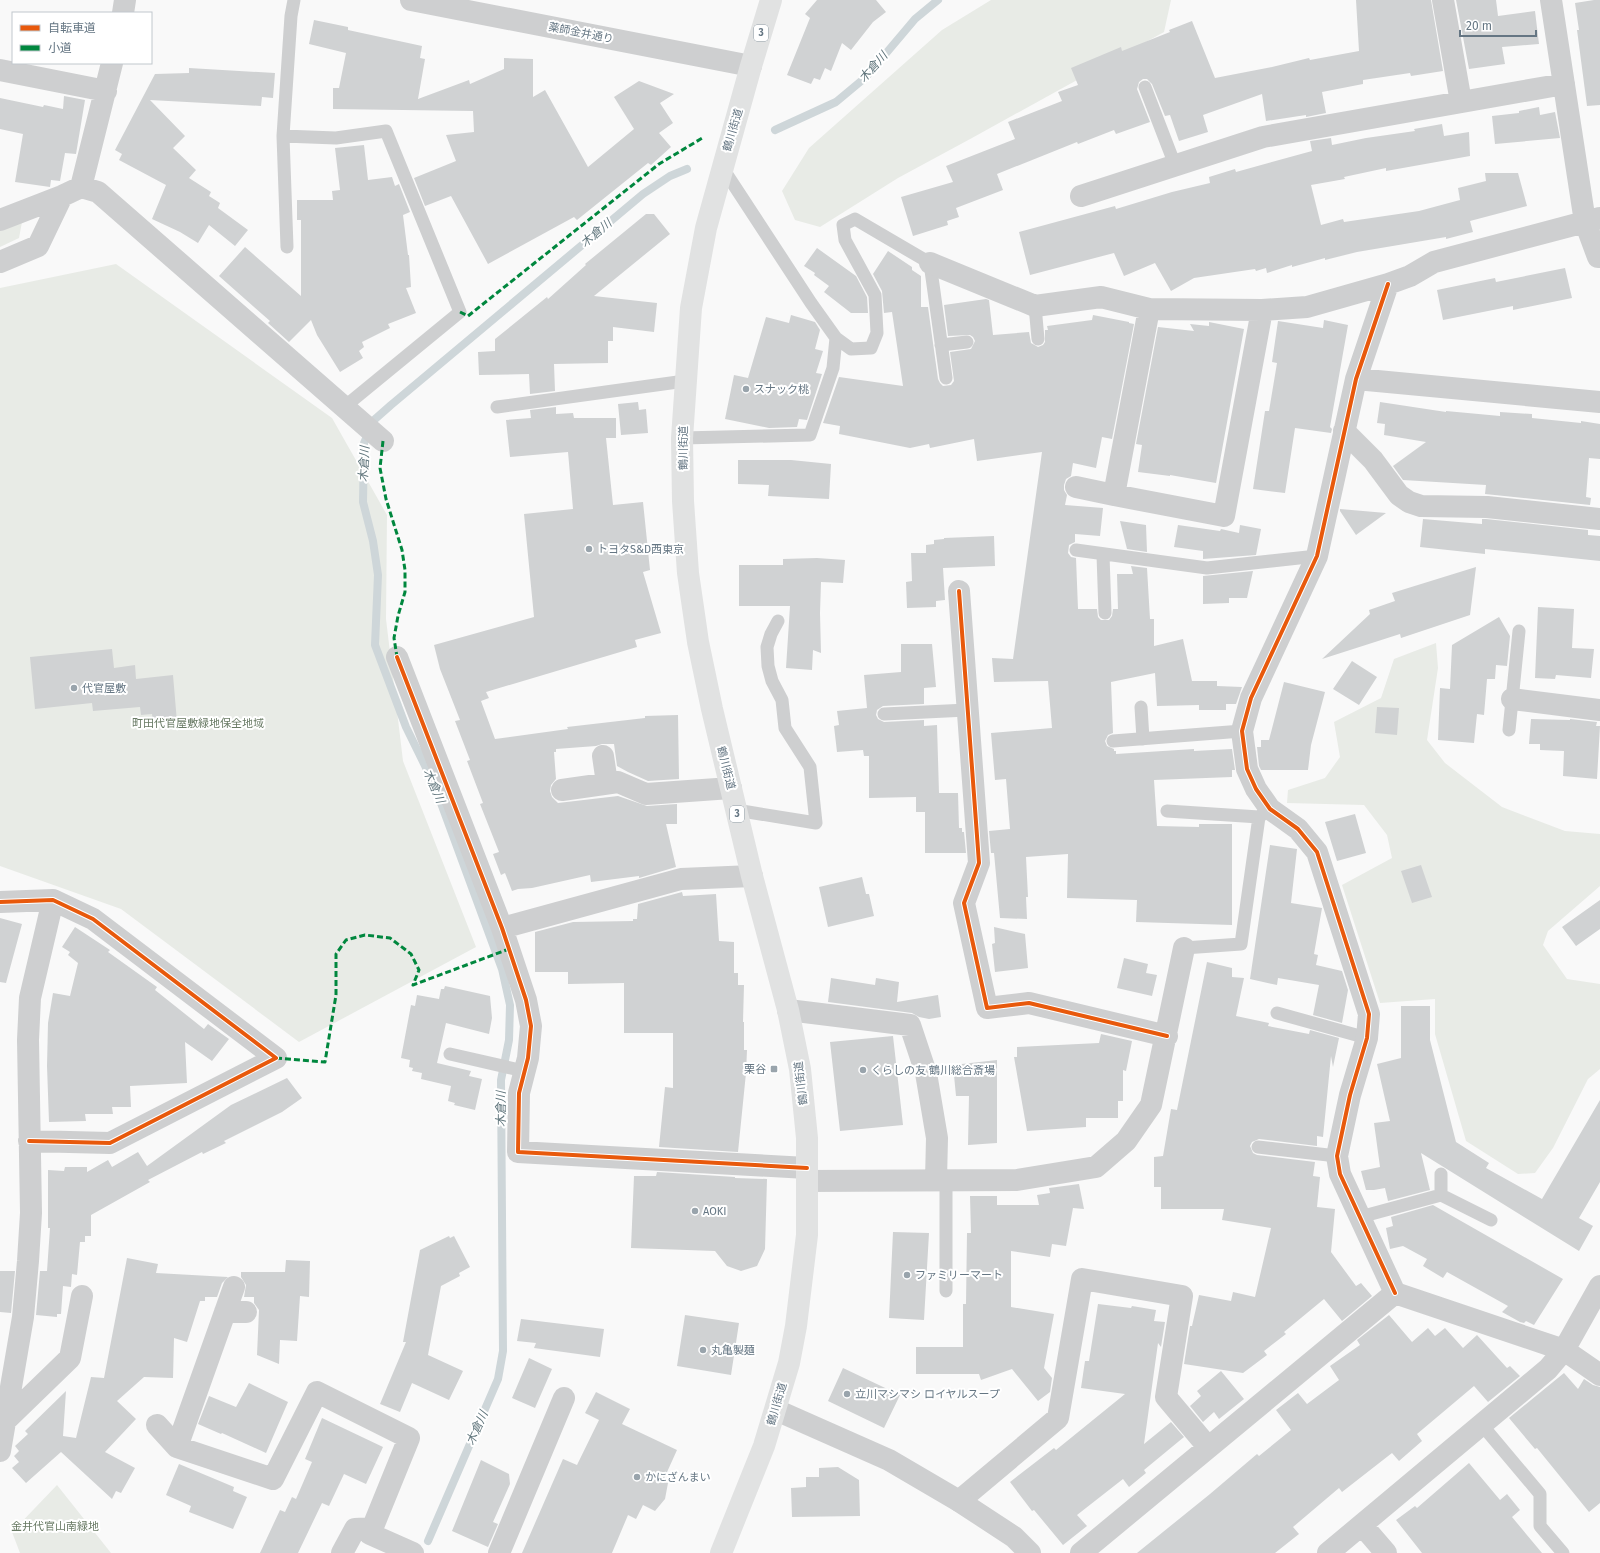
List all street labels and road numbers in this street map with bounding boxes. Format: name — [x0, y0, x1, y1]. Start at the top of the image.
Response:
street label: 薬師金井通り — [547, 20, 615, 46]
road number: 3 — [754, 25, 768, 41]
street label: 鶴川街道 — [721, 107, 745, 153]
street label: 鶴川街道 — [677, 426, 690, 470]
street label: 鶴川街道 — [714, 745, 738, 791]
road number: 3 — [730, 806, 744, 822]
street label: 鶴川街道 — [792, 1060, 810, 1106]
street label: 鶴川街道 — [765, 1381, 789, 1427]

